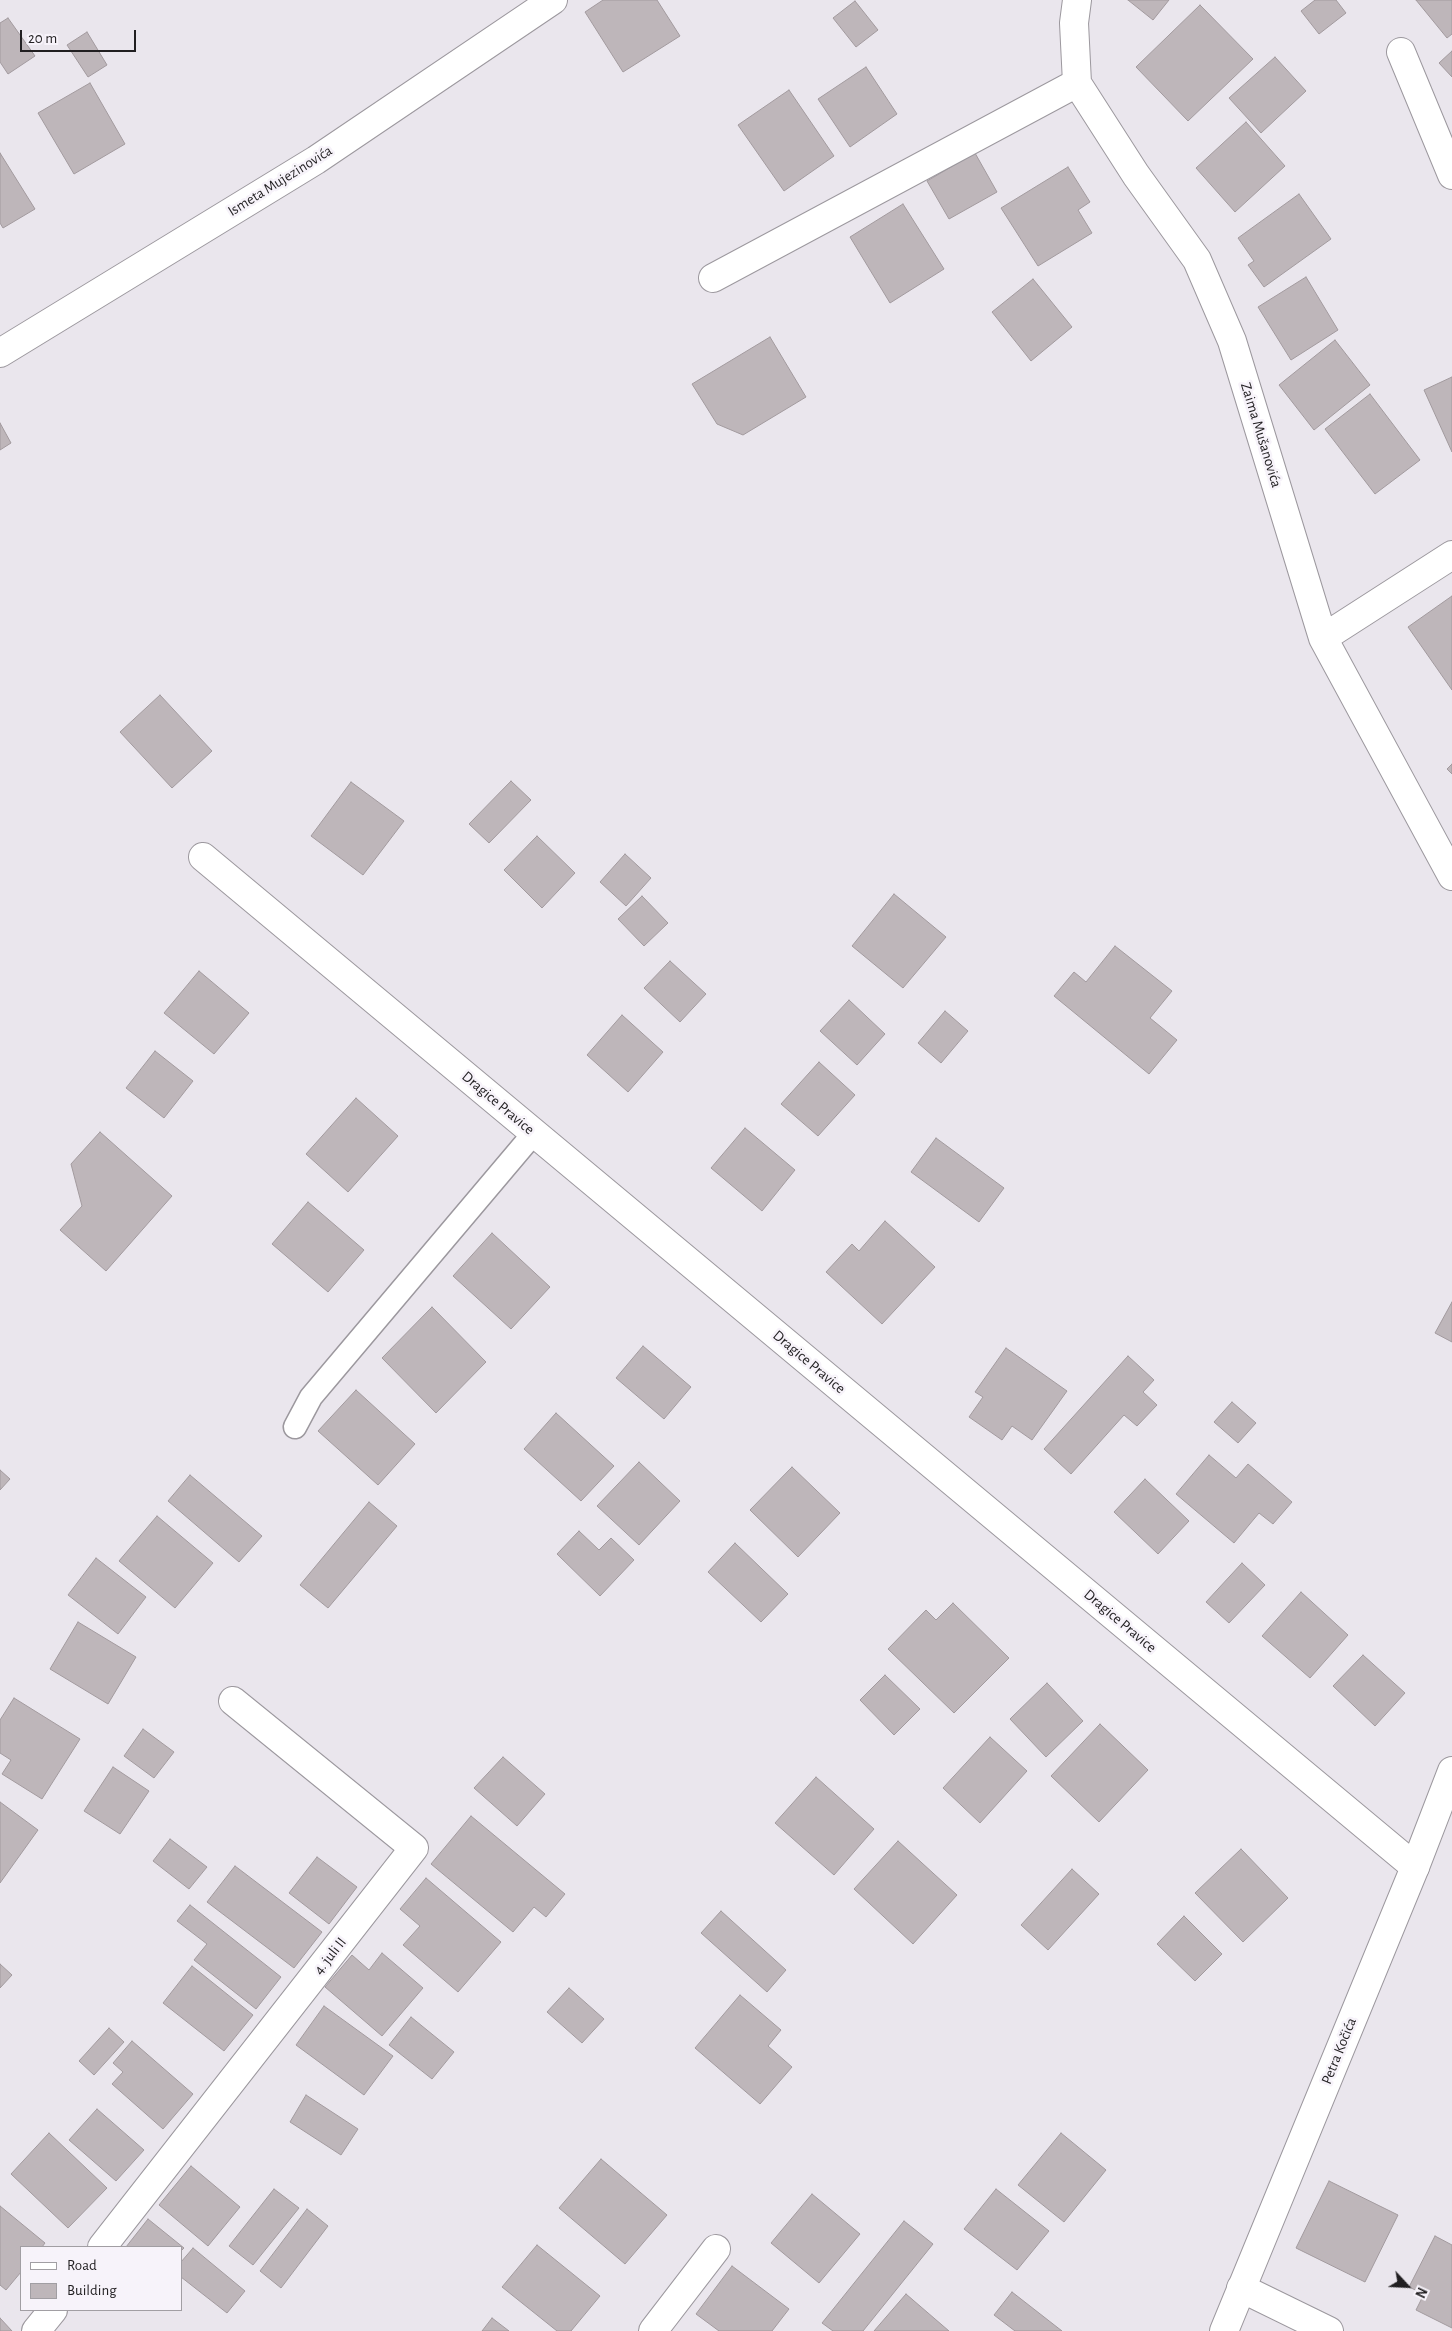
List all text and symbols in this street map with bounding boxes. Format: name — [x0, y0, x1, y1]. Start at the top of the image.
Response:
scale bar — [22, 20, 139, 52]
text: 20 m — [28, 31, 57, 46]
street label: Ismeta Mujezinovića — [224, 142, 336, 220]
street label: Zaima Mušanovića — [1236, 380, 1286, 490]
street label: Dragice Pravice — [458, 1067, 538, 1139]
street label: Dragice Pravice — [769, 1326, 849, 1398]
street label: Dragice Pravice — [1080, 1585, 1160, 1657]
street label: 4. juli II — [310, 1934, 350, 1978]
street label: Petra Kočića — [1318, 2015, 1360, 2087]
legend — [20, 2246, 182, 2311]
text: Road — [67, 2258, 97, 2273]
north arrow — [1382, 2261, 1432, 2311]
text: Building — [67, 2283, 117, 2298]
text: N — [1412, 2285, 1429, 2300]

